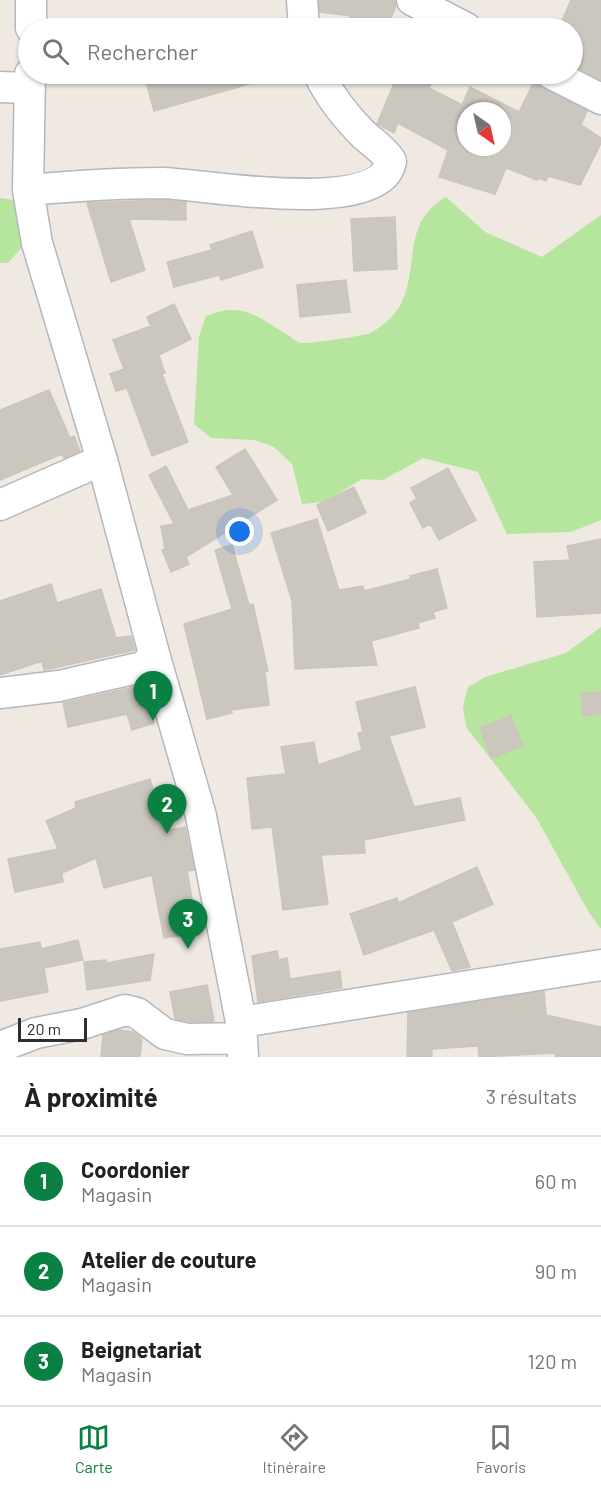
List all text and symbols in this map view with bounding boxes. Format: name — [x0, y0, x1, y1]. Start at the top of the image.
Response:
search box — [18, 18, 583, 84]
icon: search — [39, 35, 72, 68]
text: Rechercher — [87, 38, 198, 64]
north arrow — [457, 102, 511, 156]
your location — [225, 517, 254, 546]
pin: 1 — [134, 672, 172, 721]
pin: 2 — [148, 784, 186, 834]
pin: 3 — [168, 900, 207, 949]
scale bar — [18, 1015, 87, 1042]
text: 20 m — [27, 1019, 61, 1038]
text: À proximité — [24, 1081, 158, 1112]
text: 3 résultats — [486, 1084, 577, 1108]
text: Coordonier — [81, 1156, 190, 1182]
text: 1 — [40, 1169, 47, 1193]
text: 60 m — [535, 1169, 577, 1193]
text: Magasin — [81, 1182, 152, 1206]
text: Atelier de couture — [81, 1246, 256, 1272]
text: 2 — [38, 1259, 49, 1283]
text: 90 m — [535, 1259, 577, 1283]
text: Magasin — [81, 1272, 152, 1296]
text: Beignetariat — [81, 1336, 202, 1362]
text: 3 — [38, 1349, 49, 1373]
text: 120 m — [527, 1349, 577, 1373]
text: Magasin — [81, 1362, 152, 1386]
tab: Carte — [75, 1421, 113, 1476]
tab: Itinéraire — [263, 1421, 326, 1476]
tab: Favoris — [476, 1421, 526, 1476]

